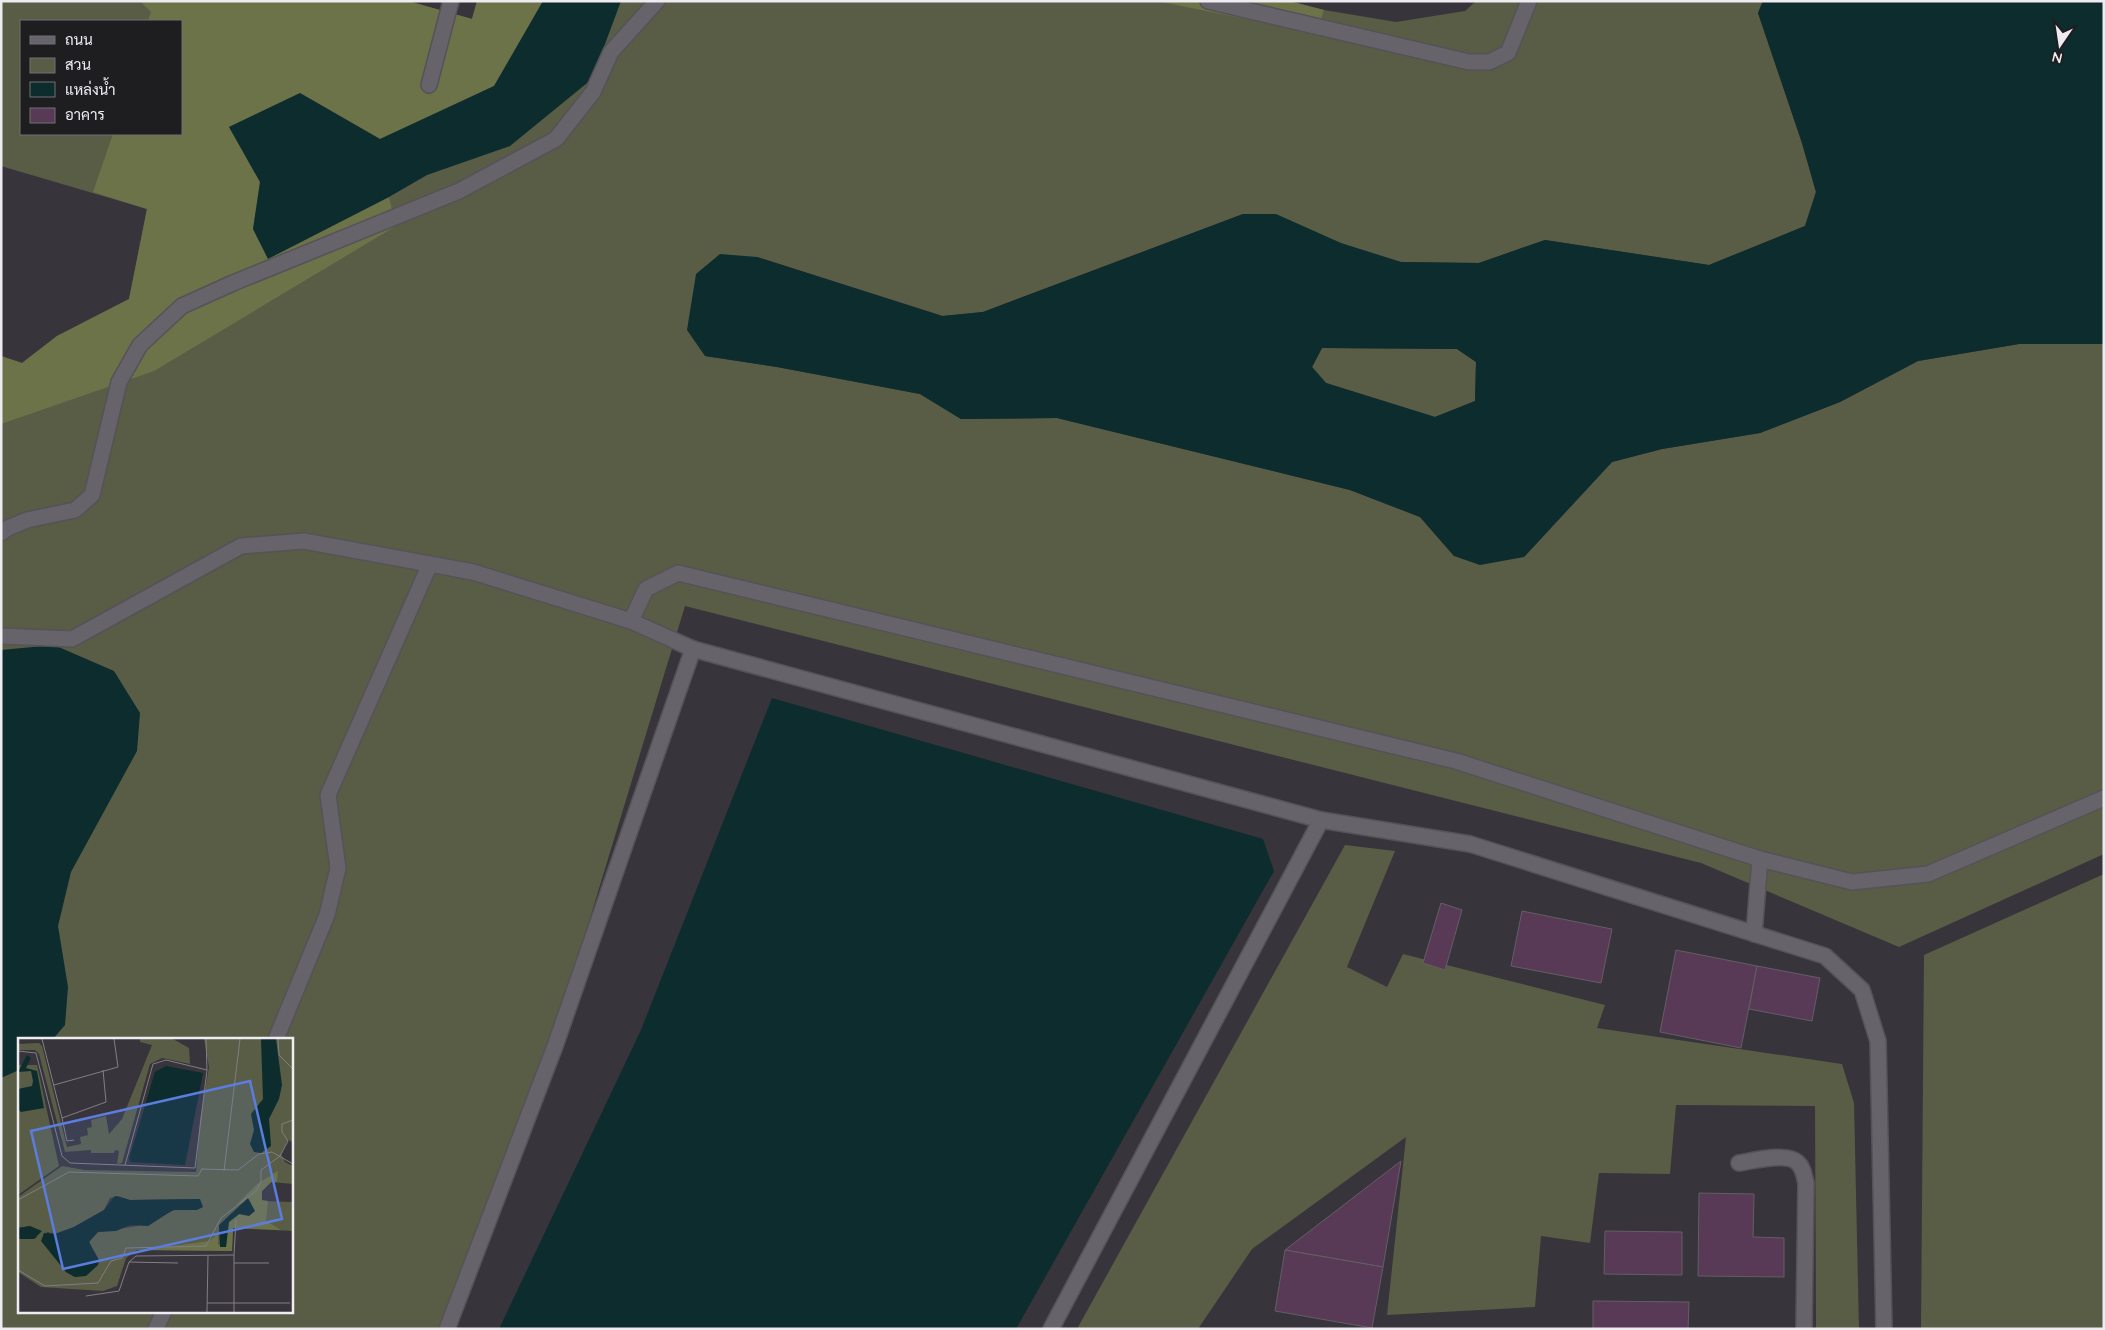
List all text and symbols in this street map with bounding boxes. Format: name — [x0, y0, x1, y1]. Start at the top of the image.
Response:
legend — [20, 20, 182, 135]
north arrow — [2035, 20, 2085, 70]
text: ถนน — [65, 30, 93, 49]
text: N — [2050, 48, 2064, 68]
text: สวน — [65, 55, 91, 74]
text: แหล่งน้ำ — [65, 77, 116, 99]
text: อาคาร — [65, 105, 105, 124]
inset map — [18, 1038, 292, 1312]

